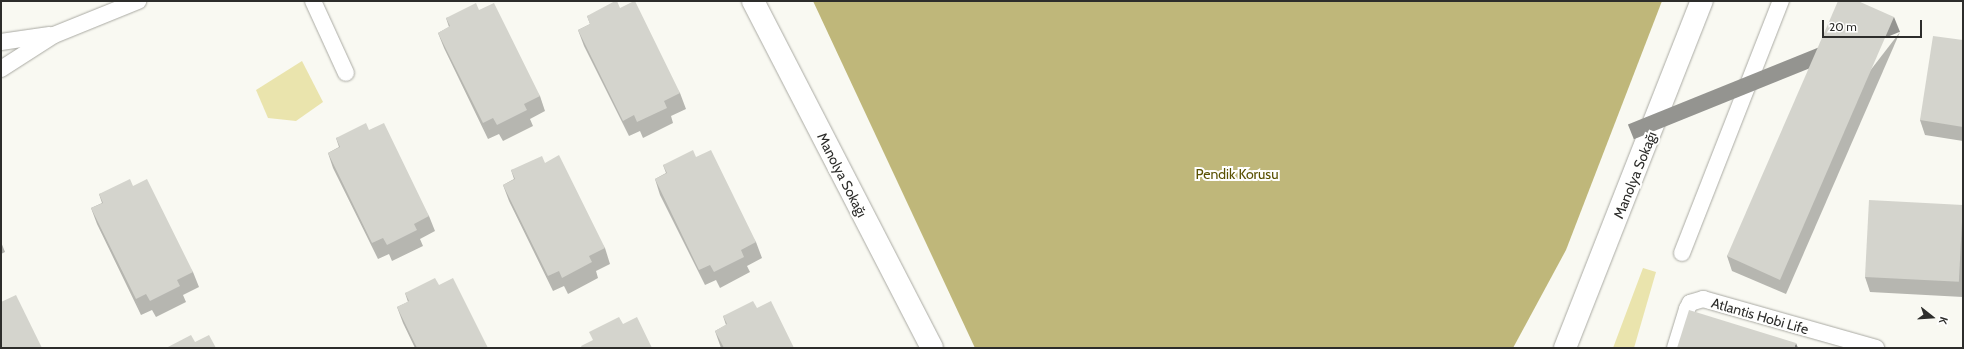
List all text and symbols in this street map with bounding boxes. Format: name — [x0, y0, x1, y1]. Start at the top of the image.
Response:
scale bar — [1824, 12, 1924, 38]
text: 20 m — [1829, 19, 1857, 34]
street label: Manolya Sokağı — [1610, 129, 1660, 221]
street label: Manolya Sokağı — [814, 130, 870, 220]
park label: Pendik Korusu — [1195, 166, 1279, 182]
street label: Atlantis Hobi Life — [1709, 294, 1811, 338]
north arrow — [1912, 297, 1952, 337]
text: K — [1936, 315, 1951, 326]

